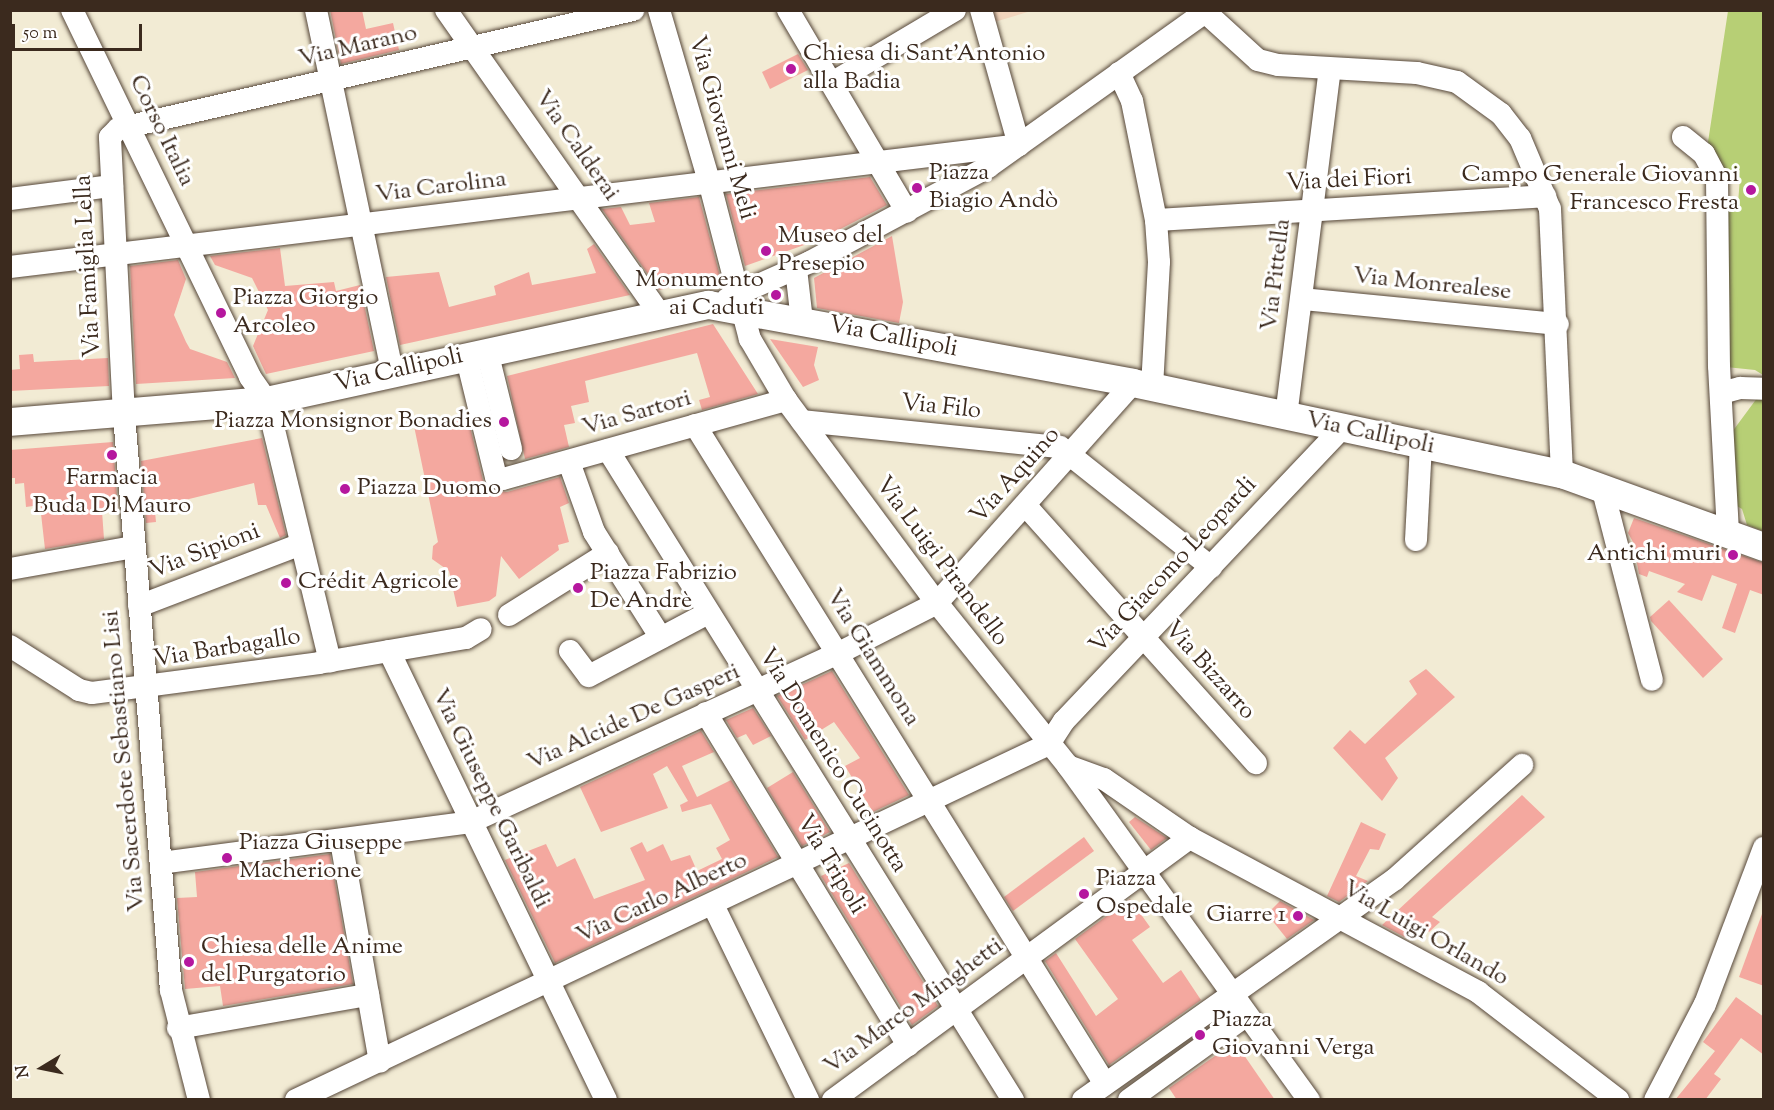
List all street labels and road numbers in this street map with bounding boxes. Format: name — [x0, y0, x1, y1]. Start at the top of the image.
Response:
street label: Via Marano — [296, 19, 420, 75]
street label: Via Giovanni Meli — [681, 33, 761, 223]
street label: Corso Italia — [122, 71, 200, 191]
street label: Via Calderai — [527, 85, 625, 207]
street label: Via dei Fiori — [1285, 163, 1413, 199]
street label: Via Carolina — [374, 166, 508, 210]
street label: Via Famiglia Lella — [70, 174, 108, 358]
street label: Via Pittella — [1256, 217, 1298, 333]
street label: Via Monrealese — [1351, 262, 1513, 308]
street label: Via Callipoli — [826, 311, 960, 365]
street label: Via Callipoli — [332, 342, 466, 400]
street label: Via Sartori — [579, 385, 695, 443]
street label: Via Filo — [900, 389, 982, 427]
street label: Via Callipoli — [1303, 406, 1437, 462]
street label: Via Aquino — [965, 422, 1067, 530]
street label: Via Giacomo Leopardi — [1084, 471, 1264, 661]
street label: Via Luigi Pirandello — [868, 472, 1014, 652]
street label: Via Sipioni — [146, 518, 264, 586]
street label: Via Giammona — [818, 584, 926, 732]
street label: Via Sacerdote Sebastiano Lisi — [97, 609, 153, 913]
street label: Via Bizzarro — [1157, 616, 1261, 726]
street label: Via Barbagallo — [151, 623, 303, 675]
street label: Via Domenico Cucinotta — [751, 644, 913, 878]
street label: Via Alcide De Gasperi — [523, 658, 745, 778]
street label: Via Giuseppe Garibaldi — [424, 684, 556, 914]
street label: Via Tripoli — [789, 810, 871, 920]
street label: Via Carlo Alberto — [572, 847, 752, 951]
street label: Via Luigi Orlando — [1337, 875, 1513, 993]
street label: Via Marco Minghetti — [819, 932, 1009, 1082]

